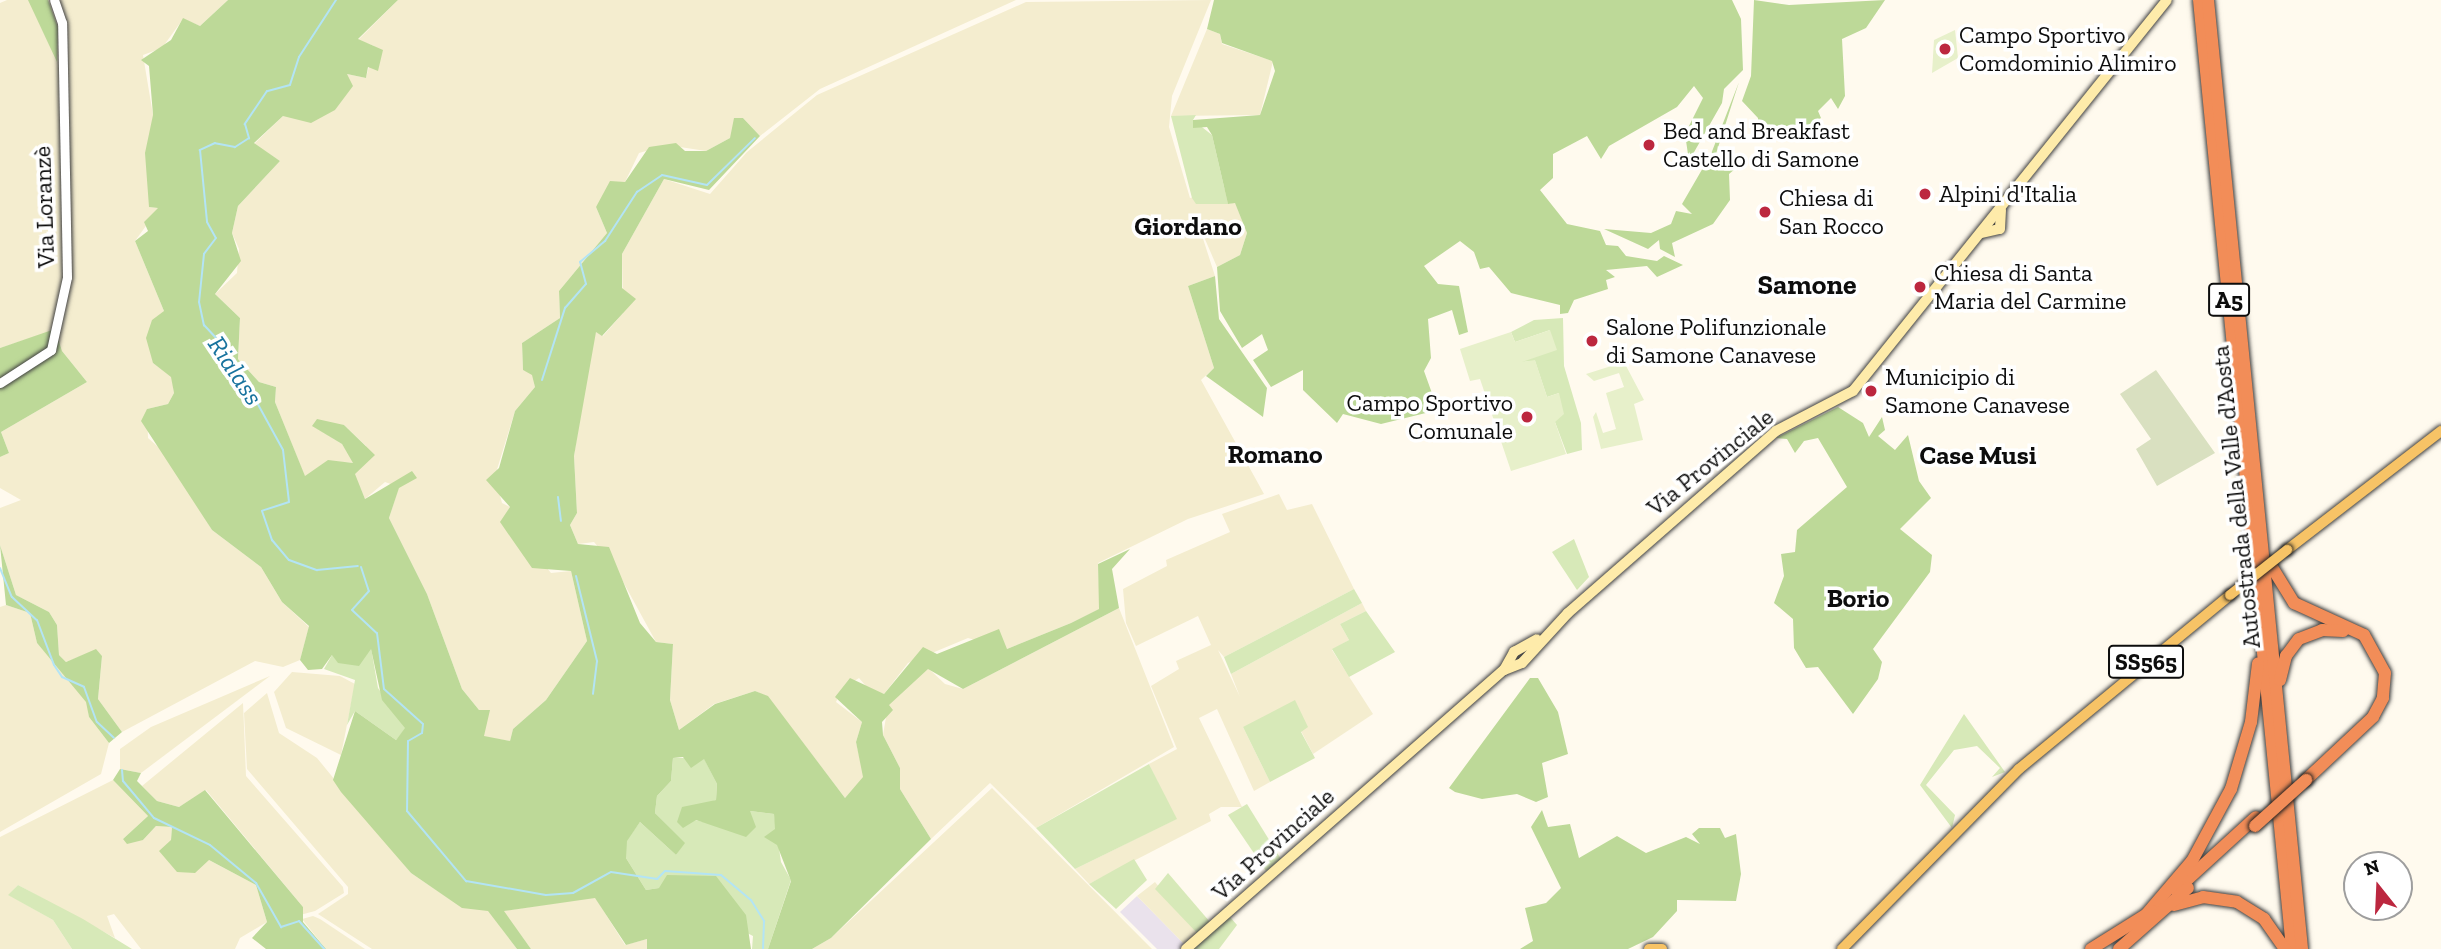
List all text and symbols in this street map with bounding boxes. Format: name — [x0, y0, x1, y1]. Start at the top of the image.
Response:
place label: Campo Sportivo Comdominio Alimiro — [1959, 21, 2177, 77]
marker: Campo Sportivo Comdominio Alimiro — [1937, 41, 1953, 57]
place label: Bed and Breakfast Castello di Samone — [1663, 117, 1859, 173]
marker: Bed and Breakfast Castello di Samone — [1641, 137, 1657, 153]
street label: Via Loranzè — [27, 146, 61, 268]
place label: Alpini d'Italia — [1939, 180, 2077, 208]
place label: Chiesa di San Rocco — [1779, 184, 1884, 240]
marker: Alpini d'Italia — [1917, 186, 1933, 202]
marker: Chiesa di San Rocco — [1757, 204, 1773, 220]
district label: Giordano — [1134, 211, 1242, 243]
place label: Chiesa di Santa Maria del Carmine — [1934, 259, 2126, 315]
district label: Samone — [1757, 268, 1857, 302]
marker: Chiesa di Santa Maria del Carmine — [1912, 279, 1928, 295]
road number: A5 — [2208, 280, 2250, 320]
place label: Salone Polifunzionale di Samone Canavese — [1606, 313, 1826, 369]
water label: Rialass — [201, 331, 269, 411]
marker: Salone Polifunzionale di Samone Canavese — [1584, 333, 1600, 349]
street label: Autostrada della Valle d'Aosta — [2206, 344, 2266, 650]
place label: Municipio di Samone Canavese — [1885, 363, 2070, 419]
marker: Municipio di Samone Canavese — [1863, 383, 1879, 399]
place label: Campo Sportivo Comunale — [1346, 389, 1513, 445]
street label: Via Provinciale — [1641, 402, 1779, 522]
marker: Campo Sportivo Comunale — [1519, 409, 1535, 425]
district label: Romano — [1228, 439, 1322, 471]
district label: Case Musi — [1919, 440, 2037, 472]
district label: Borio — [1827, 583, 1889, 615]
road number: SS565 — [2108, 642, 2184, 682]
street label: Via Provinciale — [1206, 782, 1340, 906]
north arrow — [2343, 851, 2413, 921]
text: N — [2362, 854, 2382, 881]

